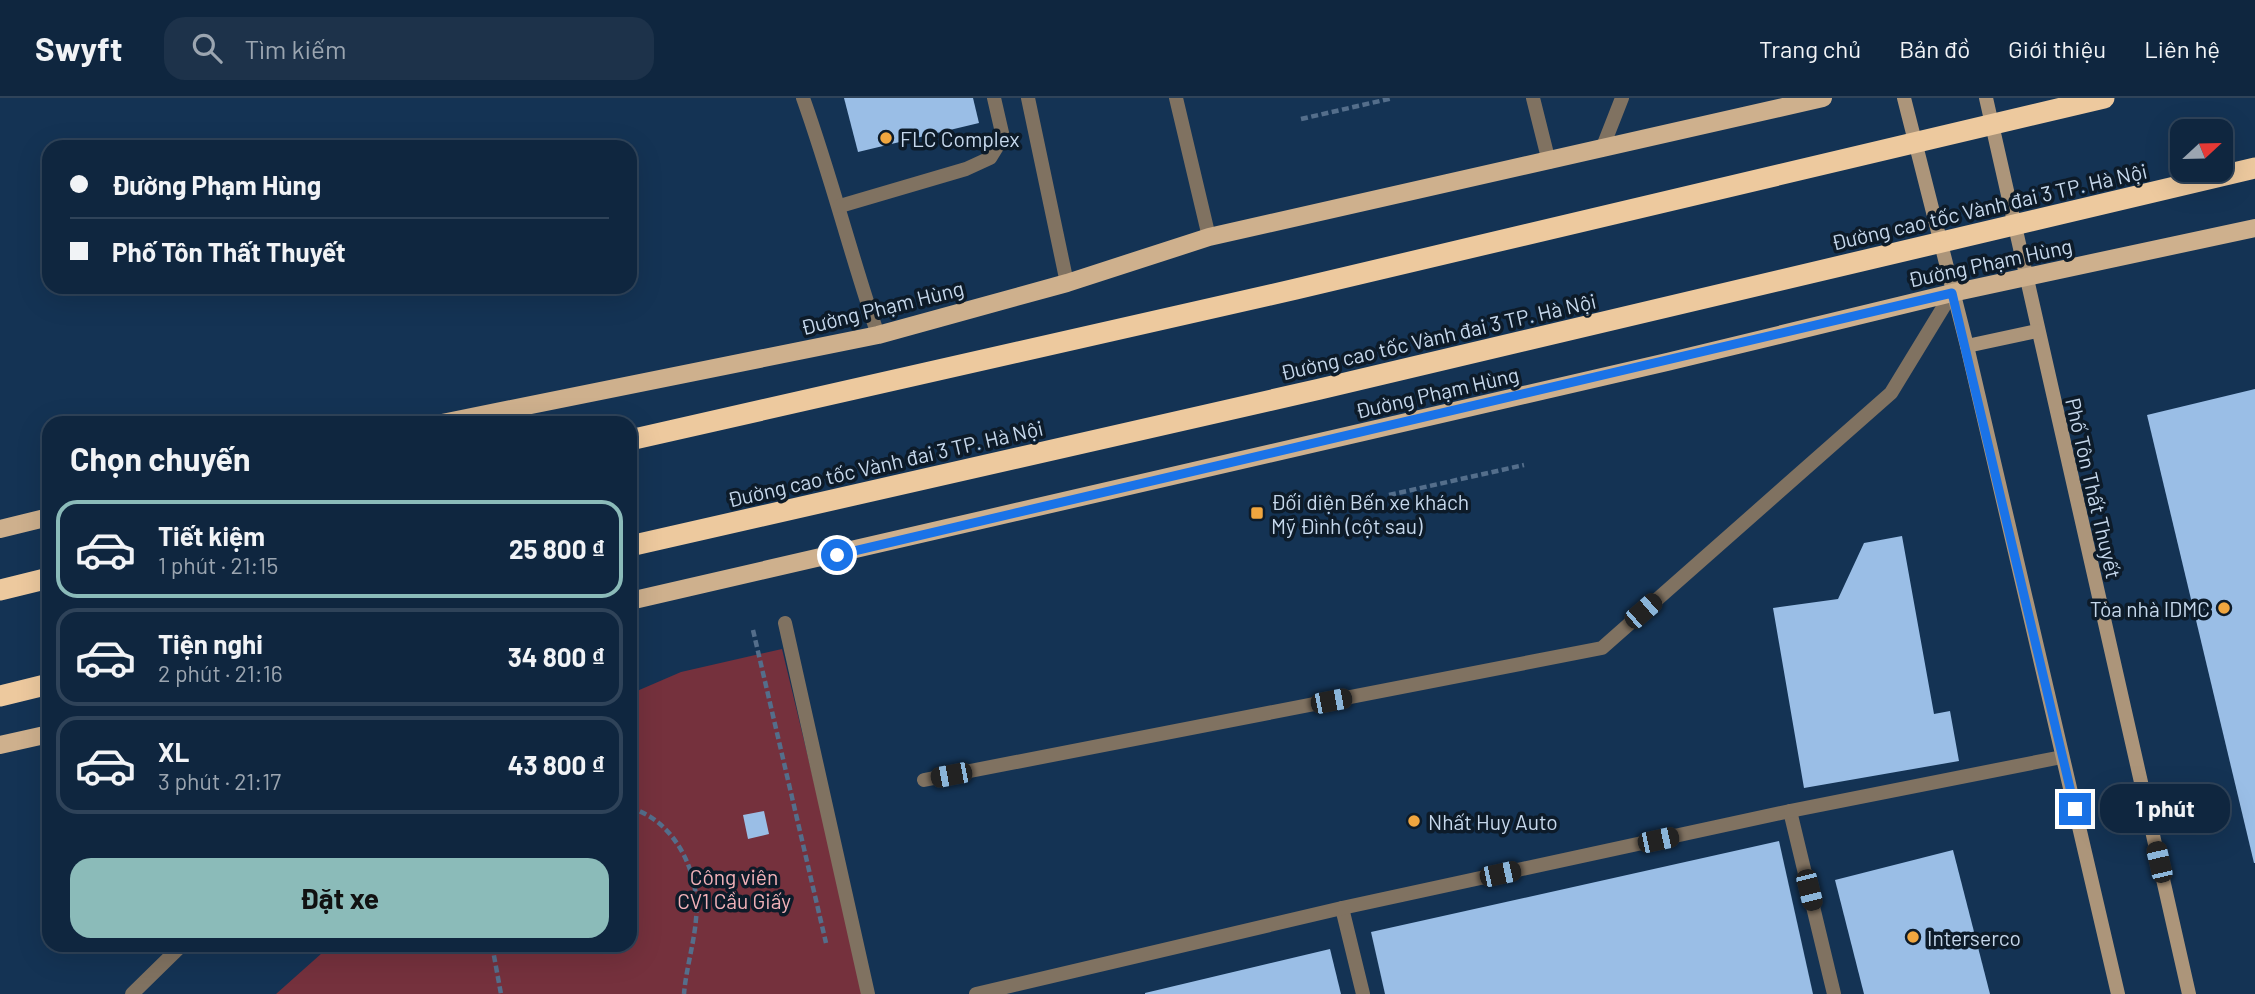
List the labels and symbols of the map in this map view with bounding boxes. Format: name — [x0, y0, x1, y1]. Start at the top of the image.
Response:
north arrow — [2170, 119, 2233, 182]
place label: FLC Complex — [900, 126, 1020, 151]
marker: FLC Complex — [878, 130, 894, 146]
street label: Đường cao tốc Vành đai 3 TP. Hà Nội — [1829, 157, 2149, 255]
street label: Đường Phạm Hùng — [1906, 232, 2074, 292]
street label: Đường Phạm Hùng — [798, 275, 966, 339]
street label: Đường cao tốc Vành đai 3 TP. Hà Nội — [1278, 287, 1598, 385]
street label: Đường Phạm Hùng — [1353, 361, 1521, 423]
street label: Phố Tôn Thất Thuyết — [2061, 395, 2127, 581]
street label: Đường cao tốc Vành đai 3 TP. Hà Nội — [725, 414, 1045, 512]
place label: Đối diện Bến xe khách Mỹ Đình (cột sau) — [1271, 489, 1469, 538]
marker: Đối diện Bến xe khách Mỹ Đình (cột sau) — [1249, 505, 1265, 521]
route start — [821, 539, 853, 571]
car — [1621, 589, 1666, 633]
place label: Tòa nhà IDMC — [2090, 596, 2210, 621]
marker: Tòa nhà IDMC — [2216, 600, 2232, 616]
car — [1309, 687, 1354, 715]
car — [929, 761, 974, 789]
callout: 1 phút — [2100, 784, 2229, 834]
route end — [2059, 793, 2091, 825]
place label: Nhất Huy Auto — [1428, 809, 1558, 834]
marker: Nhất Huy Auto — [1406, 813, 1422, 829]
car — [1636, 825, 1681, 855]
car — [2145, 839, 2174, 885]
car — [1478, 859, 1523, 889]
park label: Công viên CV1 Cầu Giấy — [677, 864, 791, 913]
car — [1794, 867, 1825, 913]
place label: Interserco — [1927, 925, 2021, 950]
marker: Interserco — [1905, 929, 1921, 945]

